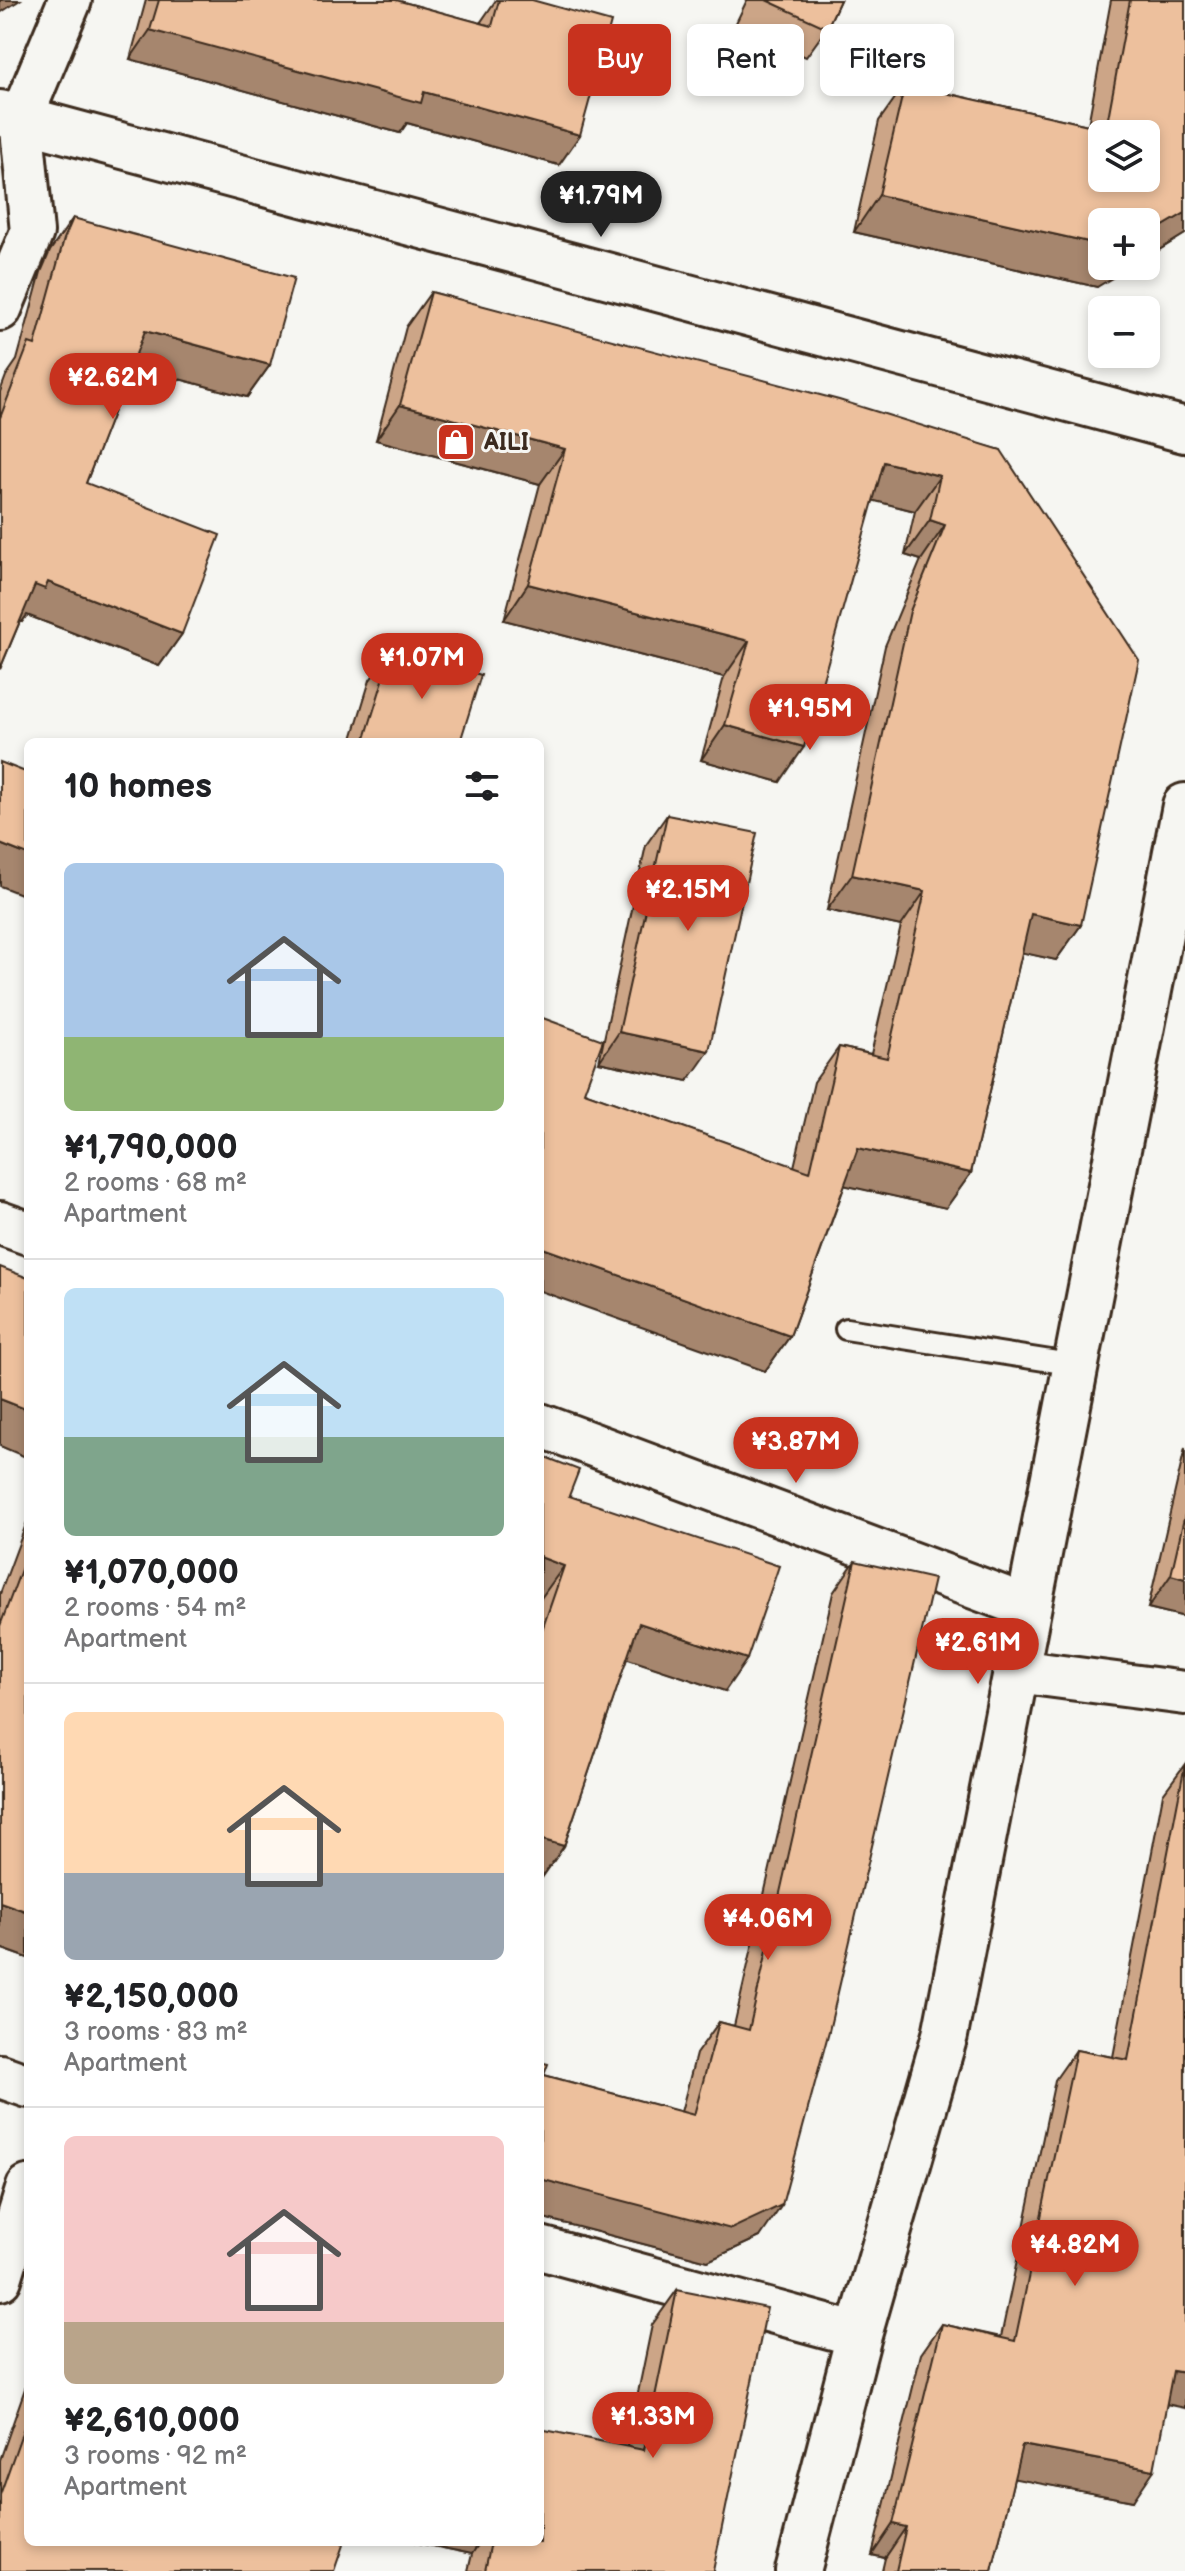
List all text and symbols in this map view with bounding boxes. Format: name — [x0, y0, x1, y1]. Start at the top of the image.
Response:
chip: Buy — [568, 24, 671, 96]
chip: Rent — [687, 24, 804, 96]
chip: Filters — [820, 24, 954, 96]
map controls — [1088, 120, 1160, 368]
button: layers — [1088, 120, 1160, 192]
pin: ¥1.79M — [536, 171, 666, 239]
text: ¥1.79M — [559, 181, 643, 212]
button: + — [1088, 208, 1160, 280]
button: − — [1088, 296, 1160, 368]
pin: ¥2.62M — [48, 353, 178, 421]
text: ¥2.62M — [67, 363, 159, 394]
shop icon: AILI — [435, 421, 477, 463]
place label: AILI — [483, 428, 529, 457]
pin: ¥1.07M — [357, 633, 487, 701]
text: ¥1.07M — [379, 643, 465, 674]
pin: ¥1.95M — [745, 684, 875, 752]
text: ¥1.95M — [767, 694, 853, 725]
icon: filters — [460, 764, 504, 808]
text: 10 homes — [64, 766, 212, 807]
pin: ¥2.15M — [623, 865, 753, 933]
text: ¥2.15M — [645, 875, 731, 906]
icon: home — [212, 915, 356, 1059]
text: ¥1,790,000 — [64, 1127, 238, 1168]
text: 2 rooms · 68 m² — [64, 1168, 247, 1199]
text: Apartment — [64, 1199, 187, 1230]
icon: home — [212, 1340, 356, 1484]
pin: ¥3.87M — [731, 1417, 861, 1485]
text: ¥3.87M — [751, 1427, 841, 1458]
text: ¥1,070,000 — [64, 1552, 239, 1593]
text: 2 rooms · 54 m² — [64, 1593, 247, 1624]
pin: ¥2.61M — [913, 1618, 1043, 1686]
text: Apartment — [64, 1624, 187, 1655]
text: ¥2.61M — [935, 1628, 1021, 1659]
icon: home — [212, 1764, 356, 1908]
pin: ¥4.06M — [703, 1894, 833, 1962]
text: ¥4.06M — [722, 1904, 814, 1935]
text: ¥2,150,000 — [64, 1976, 239, 2017]
text: 3 rooms · 83 m² — [64, 2017, 248, 2048]
text: Apartment — [64, 2048, 187, 2079]
icon: home — [212, 2188, 356, 2332]
pin: ¥4.82M — [1010, 2220, 1140, 2288]
text: ¥4.82M — [1030, 2230, 1120, 2261]
pin: ¥1.33M — [588, 2392, 718, 2460]
text: ¥2,610,000 — [64, 2400, 240, 2441]
text: ¥1.33M — [610, 2402, 696, 2433]
text: 3 rooms · 92 m² — [64, 2441, 247, 2472]
text: Apartment — [64, 2472, 187, 2503]

